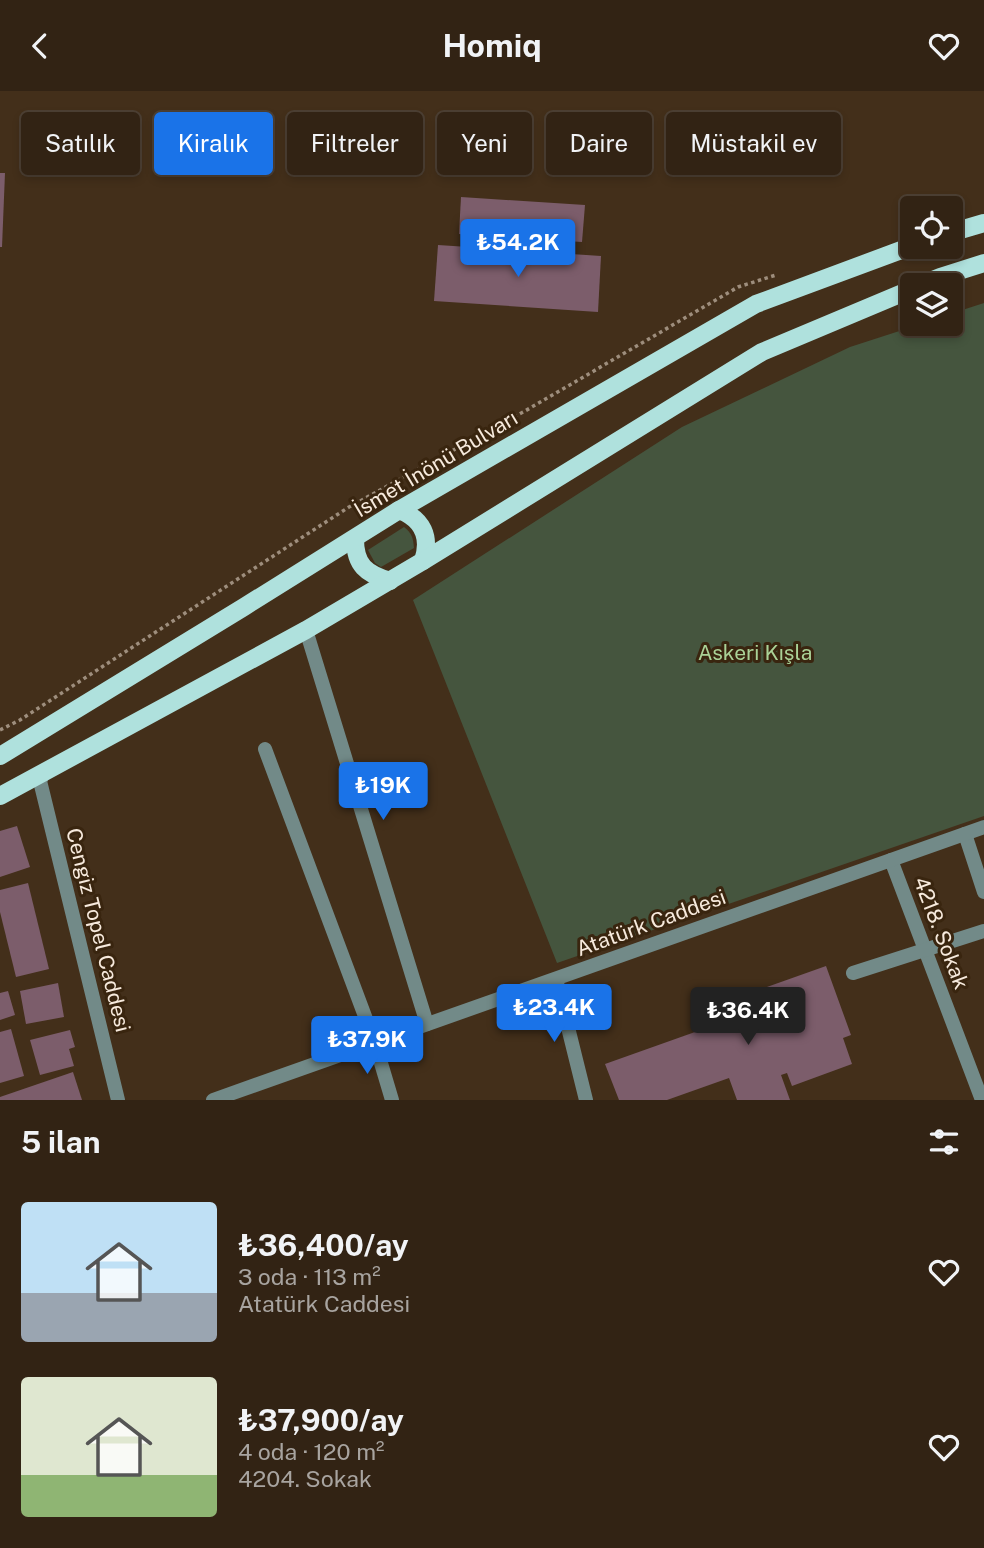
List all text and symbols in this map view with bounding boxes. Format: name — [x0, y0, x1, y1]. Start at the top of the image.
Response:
icon: back — [21, 27, 59, 65]
text: Homiq — [442, 27, 542, 64]
icon: heart — [925, 27, 963, 65]
chip: Satılık — [21, 112, 140, 175]
chip: Kiralık — [154, 112, 273, 175]
chip: Filtreler — [287, 112, 423, 175]
chip: Yeni — [437, 112, 532, 175]
chip: Daire — [546, 112, 652, 175]
chip: Müstakil ev — [666, 112, 841, 175]
map controls — [900, 196, 963, 336]
button: locate — [900, 196, 963, 259]
pin: ₺54.2K — [461, 219, 575, 279]
text: ₺54.2K — [476, 228, 560, 255]
button: layers — [900, 273, 963, 336]
street label: İsmet İnönü Bulvarı — [349, 405, 522, 522]
park label: Askeri Kışla — [698, 640, 812, 665]
pin: ₺19K — [342, 763, 424, 822]
text: ₺19K — [355, 771, 411, 798]
street label: Cengiz Topel Caddesi — [61, 825, 136, 1034]
street label: 4218. Sokak — [909, 873, 974, 993]
street label: Atatürk Caddesi — [573, 884, 729, 961]
pin: ₺23.4K — [497, 985, 611, 1044]
pin: ₺36.4K — [691, 988, 805, 1047]
text: ₺23.4K — [513, 993, 595, 1020]
text: ₺36.4K — [706, 996, 790, 1023]
pin: ₺37.9K — [310, 1017, 424, 1076]
text: ₺37.9K — [327, 1025, 407, 1052]
icon: filters — [925, 1123, 963, 1161]
text: 5 ilan — [21, 1124, 101, 1160]
text: ₺36,400/ay — [238, 1227, 409, 1263]
icon: home — [77, 1230, 161, 1314]
icon: heart — [925, 1253, 963, 1291]
text: 3 oda · 113 m² — [238, 1263, 381, 1290]
text: Atatürk Caddesi — [238, 1290, 410, 1317]
text: ₺37,900/ay — [238, 1402, 404, 1438]
icon: home — [77, 1405, 161, 1489]
icon: heart — [925, 1428, 963, 1466]
text: 4 oda · 120 m² — [238, 1438, 385, 1465]
text: 4204. Sokak — [238, 1465, 372, 1492]

